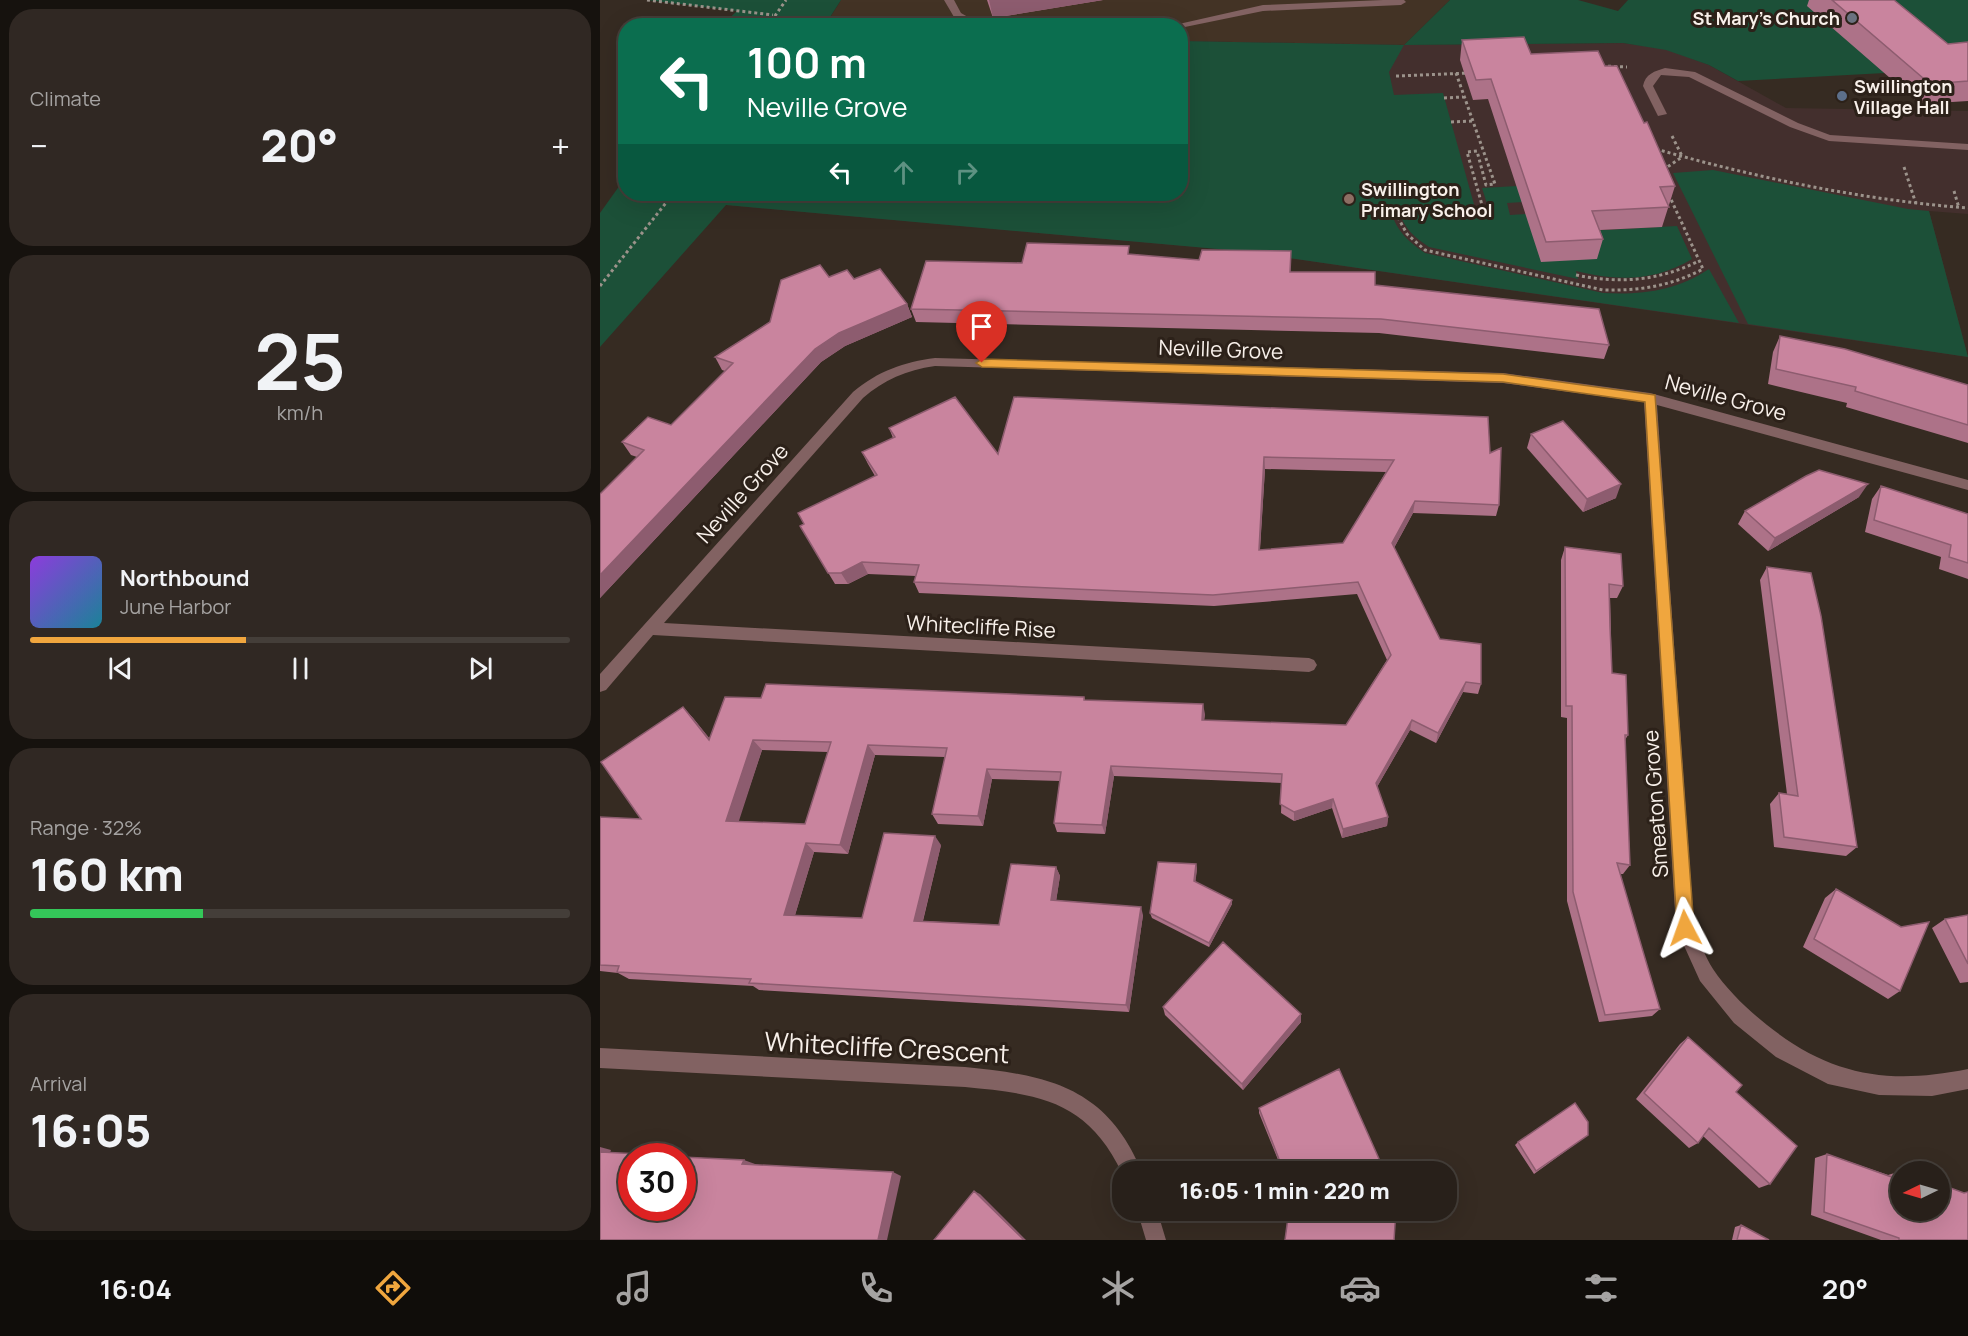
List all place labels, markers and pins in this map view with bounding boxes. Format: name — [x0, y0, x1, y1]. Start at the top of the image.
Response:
place label: St Mary's Church — [1693, 6, 1840, 30]
marker: St Mary's Church — [1845, 11, 1859, 25]
place label: Swillington Village Hall — [1854, 74, 1953, 119]
marker: Swillington Village Hall — [1835, 89, 1849, 103]
place label: Swillington Primary School — [1361, 177, 1493, 222]
marker: Swillington Primary School — [1342, 192, 1356, 206]
pin — [956, 301, 1007, 363]

